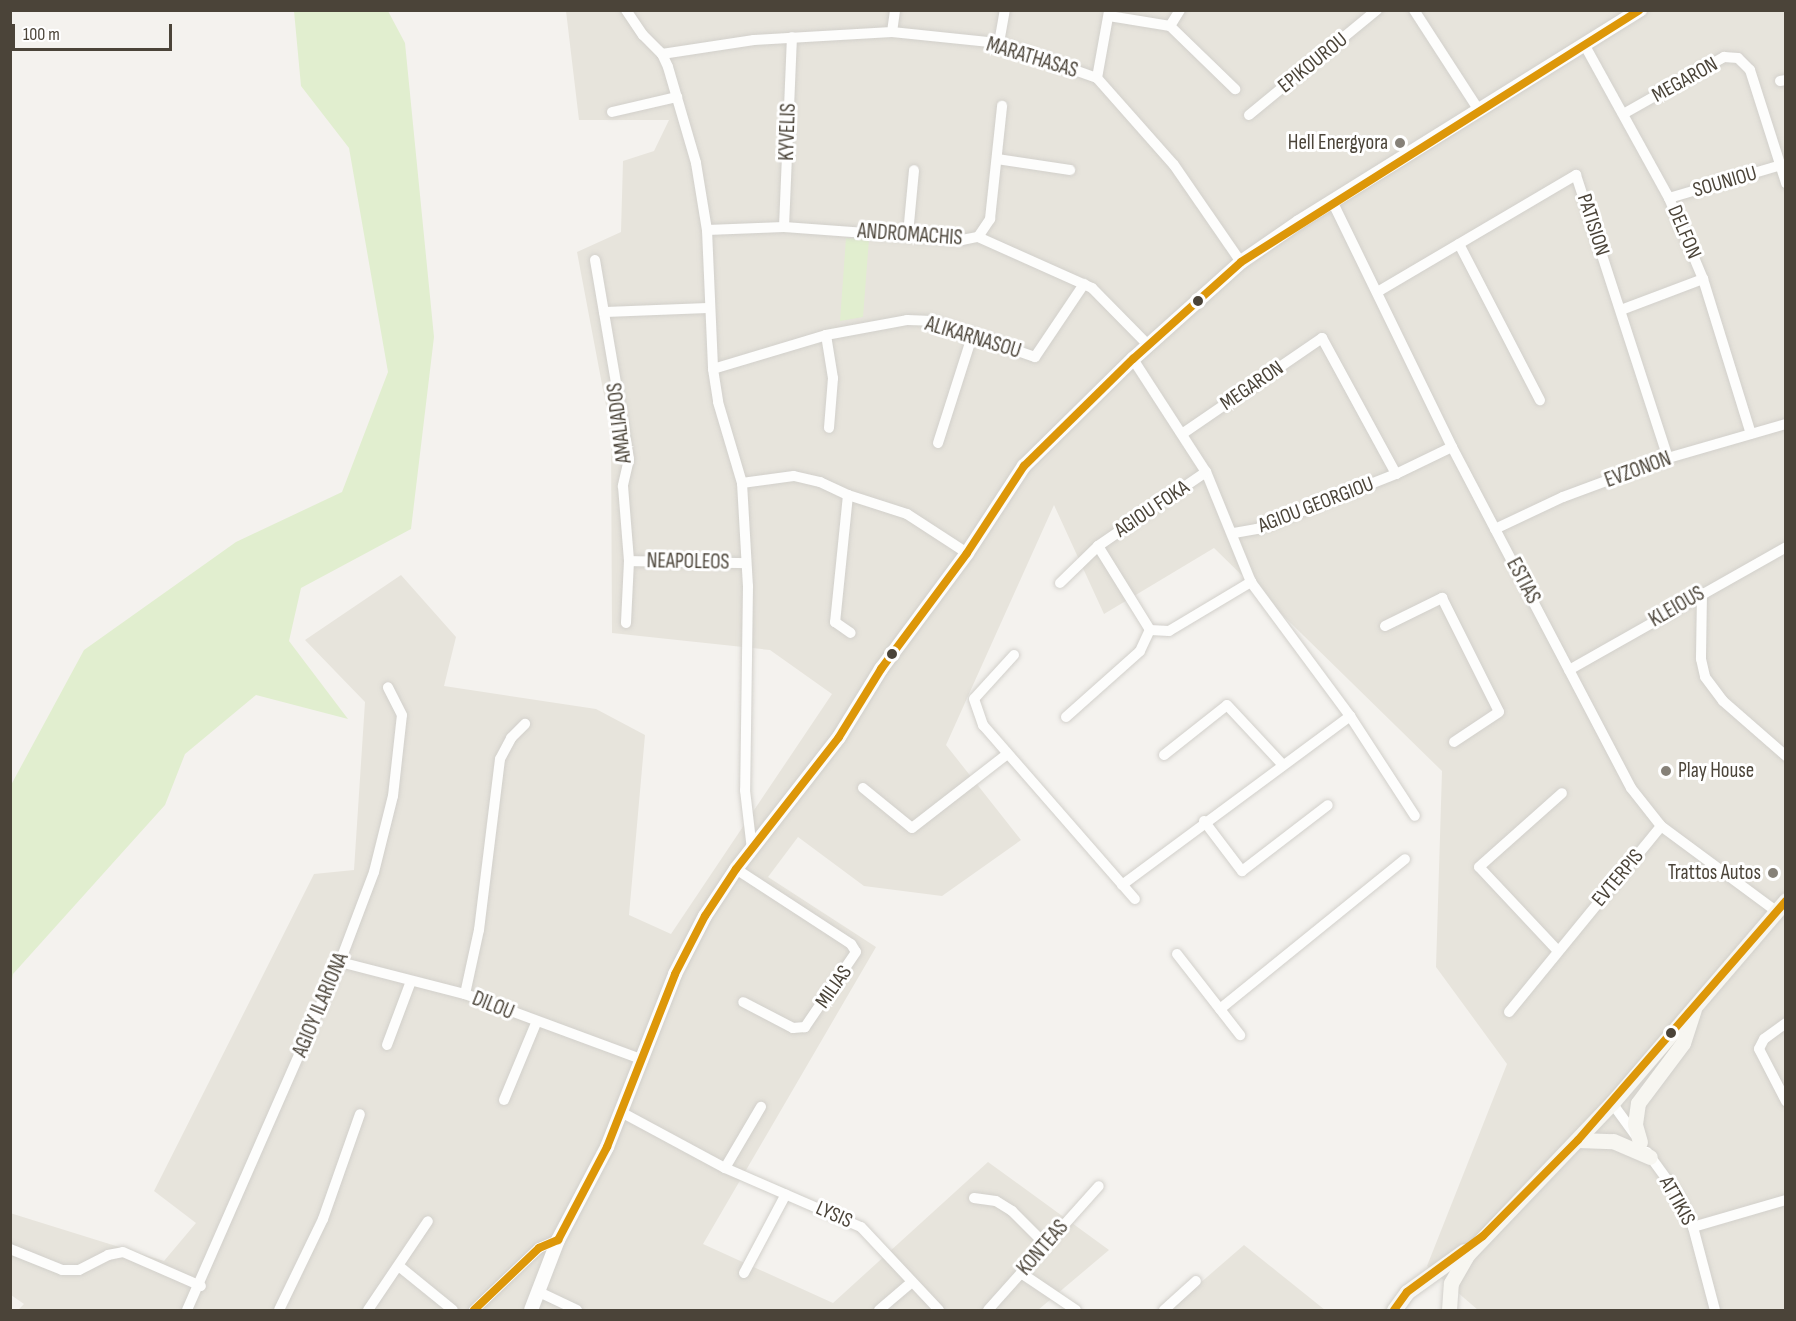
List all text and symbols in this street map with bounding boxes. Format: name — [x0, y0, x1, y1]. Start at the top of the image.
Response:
scale bar — [15, 12, 176, 50]
text: 100 m — [23, 24, 60, 45]
street label: EPIKOUROU — [1273, 27, 1353, 99]
street label: MARATHASAS — [983, 32, 1081, 84]
street label: MEGARON — [1648, 52, 1722, 108]
street label: KYVELIS — [774, 103, 802, 161]
place label: Hell Energyora — [1288, 130, 1388, 156]
marker: Hell Energyora — [1393, 136, 1407, 150]
street label: SOUNIOU — [1690, 161, 1760, 203]
street label: PATISION — [1571, 191, 1615, 259]
street label: DELFON — [1662, 201, 1706, 263]
street label: ANDROMACHIS — [857, 219, 963, 251]
unlabelled marker — [1192, 295, 1204, 307]
street label: ALIKARNASOU — [922, 312, 1024, 364]
street label: MEGARON — [1216, 356, 1288, 416]
street label: AMALIADOS — [603, 381, 637, 465]
street label: EVZONON — [1601, 446, 1675, 494]
street label: AGIOU GEORGIOU — [1255, 471, 1377, 539]
street label: AGIOU FOKA — [1110, 475, 1194, 543]
street label: NEAPOLEOS — [646, 549, 730, 575]
street label: ESTIAS — [1501, 554, 1545, 608]
street label: KLEIOUS — [1645, 581, 1709, 633]
unlabelled marker — [886, 648, 898, 660]
place label: Play House — [1678, 758, 1754, 784]
marker: Play House — [1659, 764, 1673, 778]
street label: EVTERPIS — [1587, 844, 1649, 912]
place label: Trattos Autos — [1668, 860, 1761, 886]
marker: Trattos Autos — [1766, 866, 1780, 880]
street label: AGIOY ILARIONA — [288, 949, 354, 1061]
street label: MILIAS — [810, 961, 858, 1013]
street label: DILOU — [468, 986, 518, 1026]
unlabelled marker — [1665, 1027, 1677, 1039]
street label: ATTIKIS — [1653, 1172, 1701, 1230]
street label: LYSIS — [812, 1196, 856, 1234]
street label: KONTEAS — [1012, 1215, 1074, 1281]

